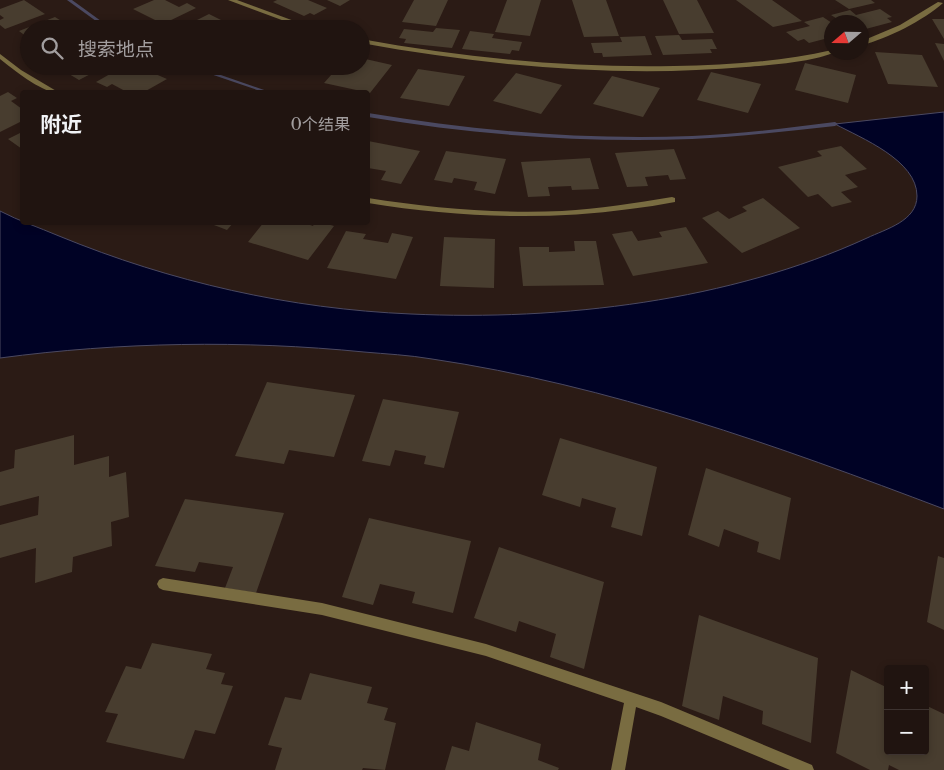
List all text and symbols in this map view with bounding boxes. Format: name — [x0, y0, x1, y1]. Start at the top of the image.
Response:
north arrow — [824, 15, 869, 60]
search box — [20, 20, 370, 75]
icon: search — [38, 34, 66, 62]
text: 搜索地点 — [78, 38, 154, 61]
text: 附近 — [40, 112, 82, 138]
text: 0个结果 — [291, 114, 350, 134]
map controls — [884, 665, 929, 755]
button: + — [884, 665, 929, 710]
button: − — [884, 710, 929, 755]

